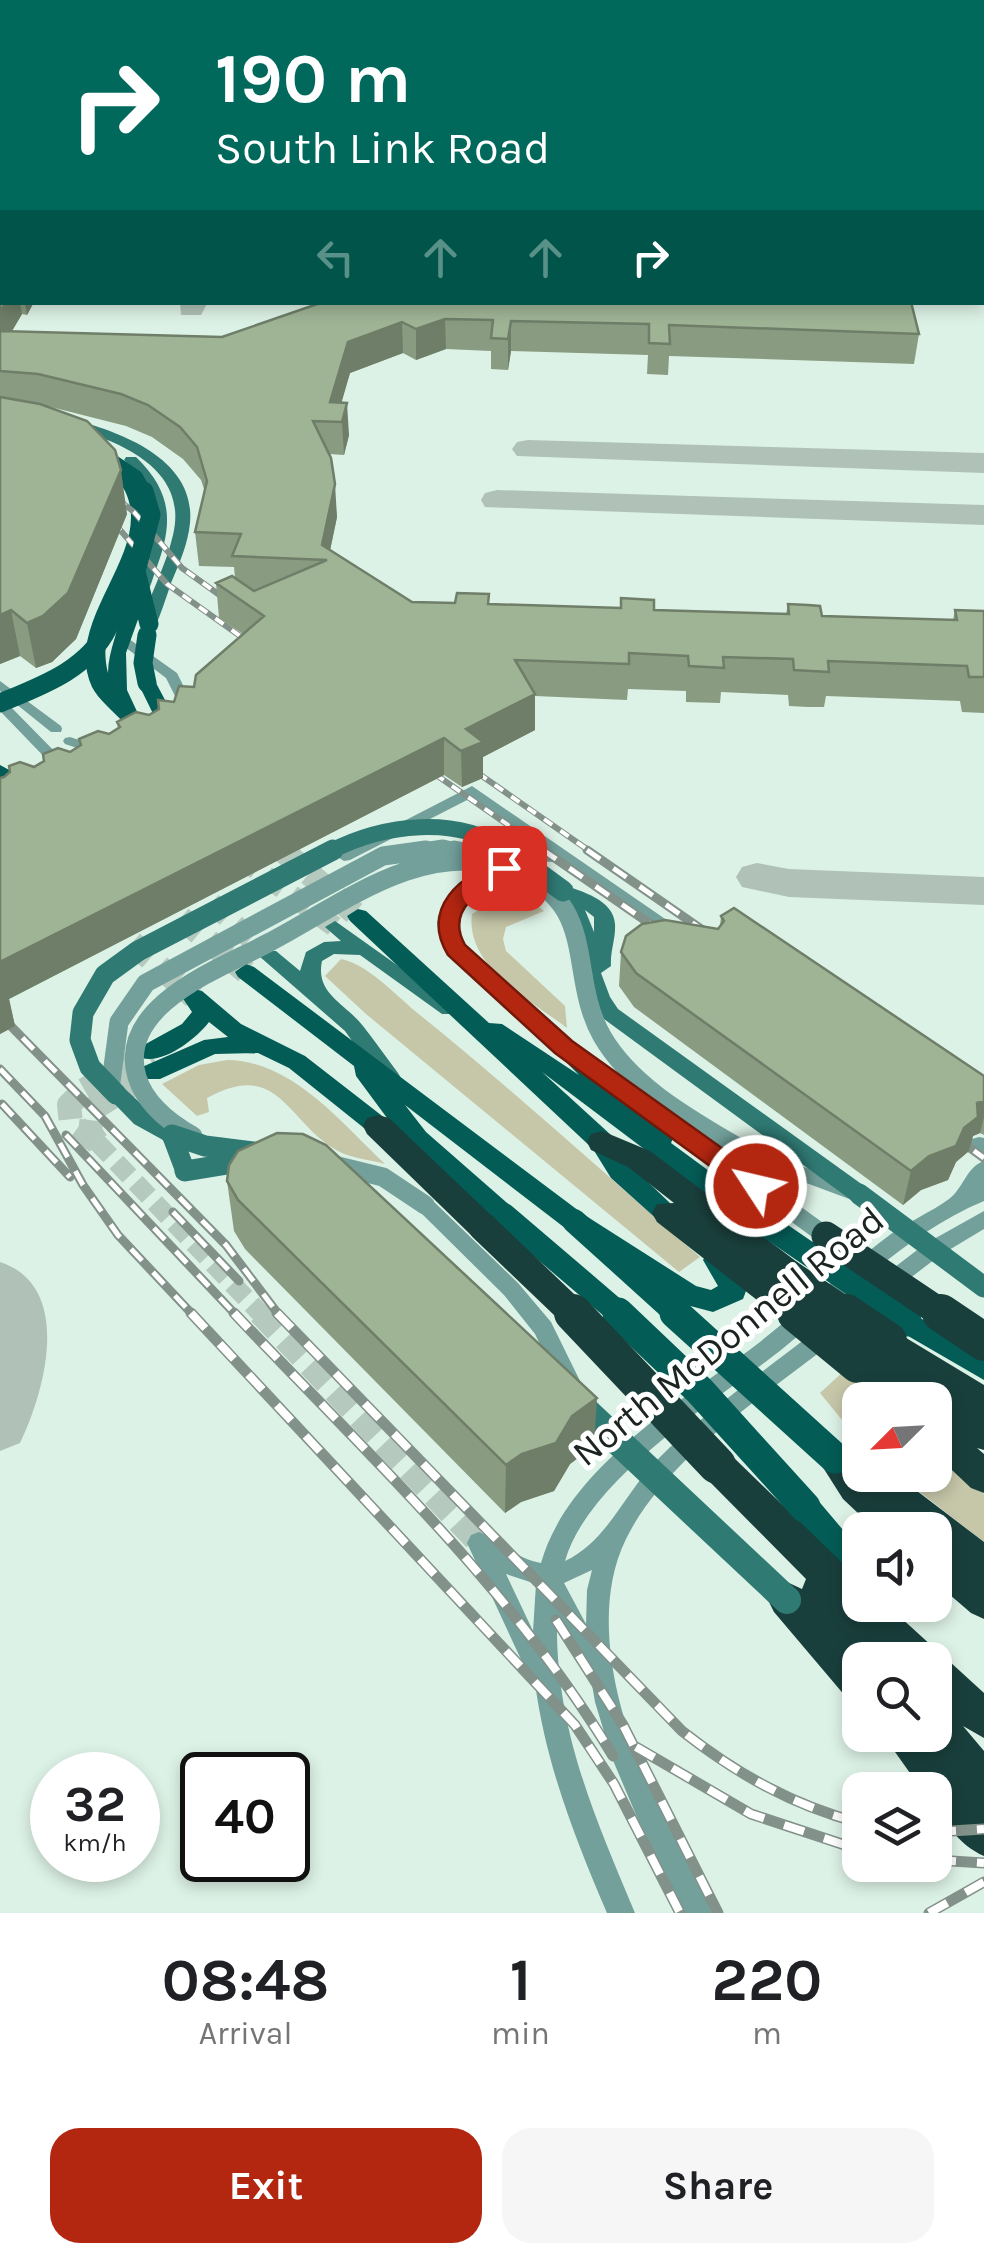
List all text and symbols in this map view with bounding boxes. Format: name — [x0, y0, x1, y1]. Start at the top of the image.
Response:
text: 190 m — [215, 38, 411, 120]
icon: right — [50, 40, 180, 170]
text: South Link Road — [215, 122, 550, 174]
icon: left — [308, 230, 363, 285]
icon: ahead — [413, 230, 468, 285]
icon: ahead — [518, 230, 573, 285]
icon: right — [623, 230, 678, 285]
pin — [462, 826, 547, 911]
icon: arrive — [477, 841, 532, 896]
position arrow — [704, 1134, 808, 1238]
street label: North McDonnell Road — [564, 1197, 893, 1476]
north arrow — [842, 1382, 952, 1492]
map controls — [842, 1382, 952, 1882]
button: sound — [842, 1512, 952, 1622]
button: search — [842, 1642, 952, 1752]
speed limit sign: 40 — [180, 1752, 310, 1882]
button: layers — [842, 1772, 952, 1882]
text: 32 — [64, 1775, 126, 1834]
text: km/h — [63, 1828, 127, 1857]
text: 08:48 — [162, 1945, 329, 2015]
text: 1 — [510, 1945, 531, 2015]
text: 220 — [712, 1945, 822, 2015]
text: Arrival — [199, 2015, 292, 2052]
text: min — [491, 2015, 550, 2052]
text: m — [752, 2015, 782, 2052]
button: Exit — [50, 2128, 482, 2243]
button: Share — [502, 2128, 934, 2243]

